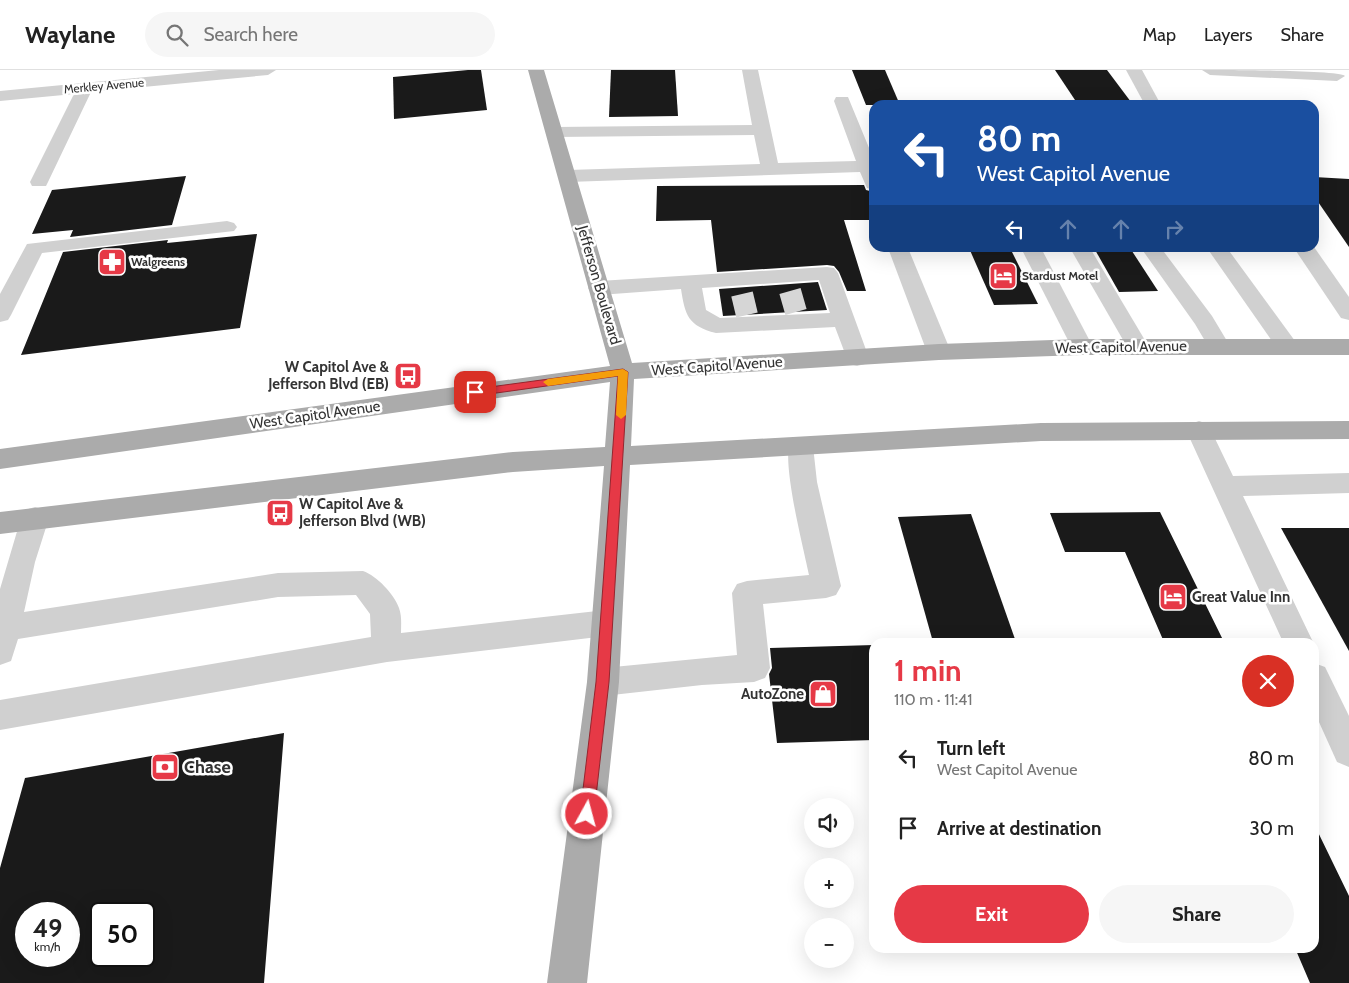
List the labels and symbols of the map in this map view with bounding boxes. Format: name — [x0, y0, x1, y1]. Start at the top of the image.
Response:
street label: Merkley Avenue — [63, 75, 145, 96]
street label: Jefferson Boulevard — [573, 222, 625, 347]
pharmacy icon: Walgreens — [97, 247, 127, 277]
place label: Walgreens — [131, 254, 185, 269]
hotel icon: Stardust Motel — [988, 261, 1018, 291]
place label: Stardust Motel — [1022, 268, 1098, 283]
street label: West Capitol Avenue — [1055, 337, 1187, 357]
street label: West Capitol Avenue — [651, 352, 784, 380]
place label: W Capitol Ave & Jefferson Blvd (EB) — [267, 358, 390, 393]
bus stop icon: W Capitol Ave & Jefferson Blvd (EB) — [393, 361, 423, 391]
pin — [454, 371, 496, 413]
street label: West Capitol Avenue — [249, 397, 382, 433]
place label: W Capitol Ave & Jefferson Blvd (WB) — [298, 495, 426, 530]
bus stop icon: W Capitol Ave & Jefferson Blvd (WB) — [265, 498, 295, 528]
hotel icon: Great Value Inn — [1158, 582, 1188, 612]
place label: Great Value Inn — [1192, 588, 1290, 606]
shop icon: AutoZone — [808, 679, 838, 709]
place label: AutoZone — [741, 685, 804, 703]
bank icon: Chase — [150, 752, 180, 782]
place label: Chase — [184, 756, 231, 778]
position arrow — [560, 787, 612, 839]
speed limit sign: 50 — [90, 902, 155, 967]

